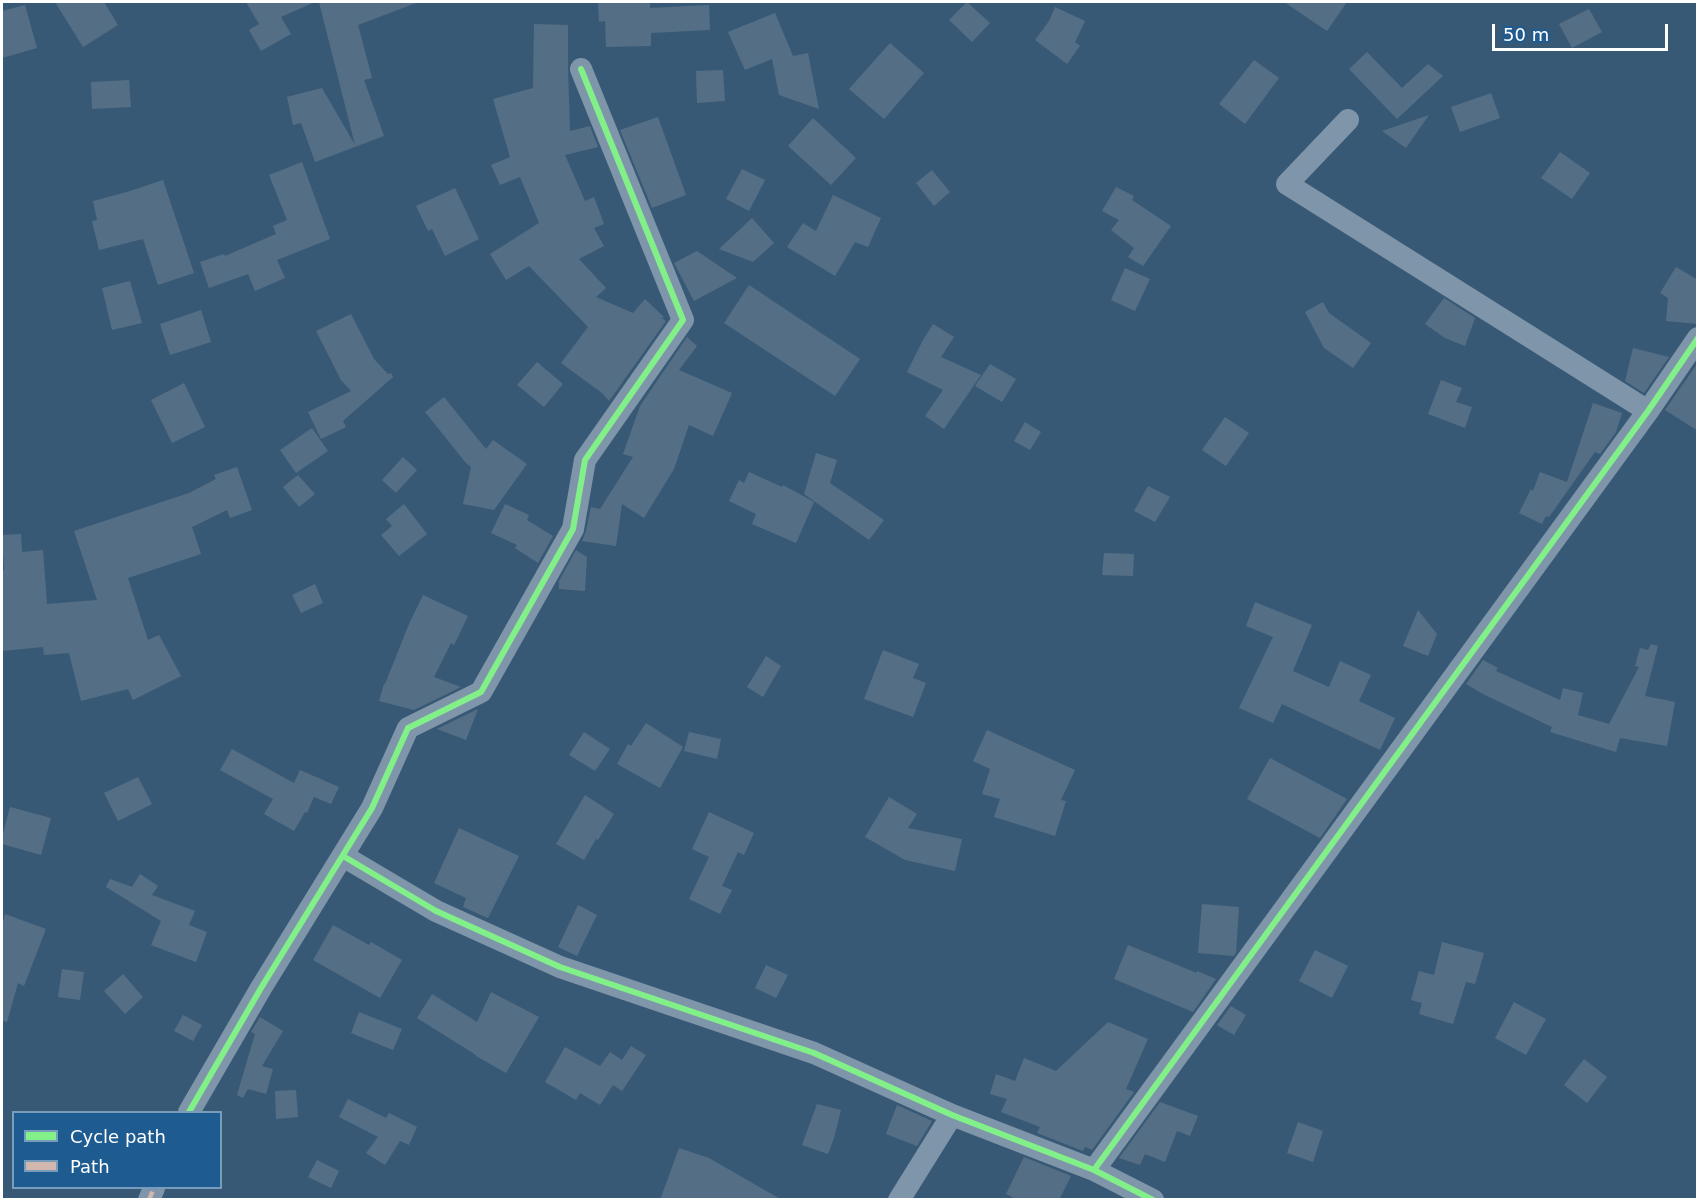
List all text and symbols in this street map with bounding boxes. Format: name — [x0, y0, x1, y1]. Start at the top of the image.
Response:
scale bar — [1495, 12, 1670, 50]
text: 50 m — [1503, 24, 1549, 45]
legend — [12, 1111, 222, 1189]
text: Cycle path — [70, 1126, 166, 1147]
text: Path — [70, 1156, 110, 1177]

